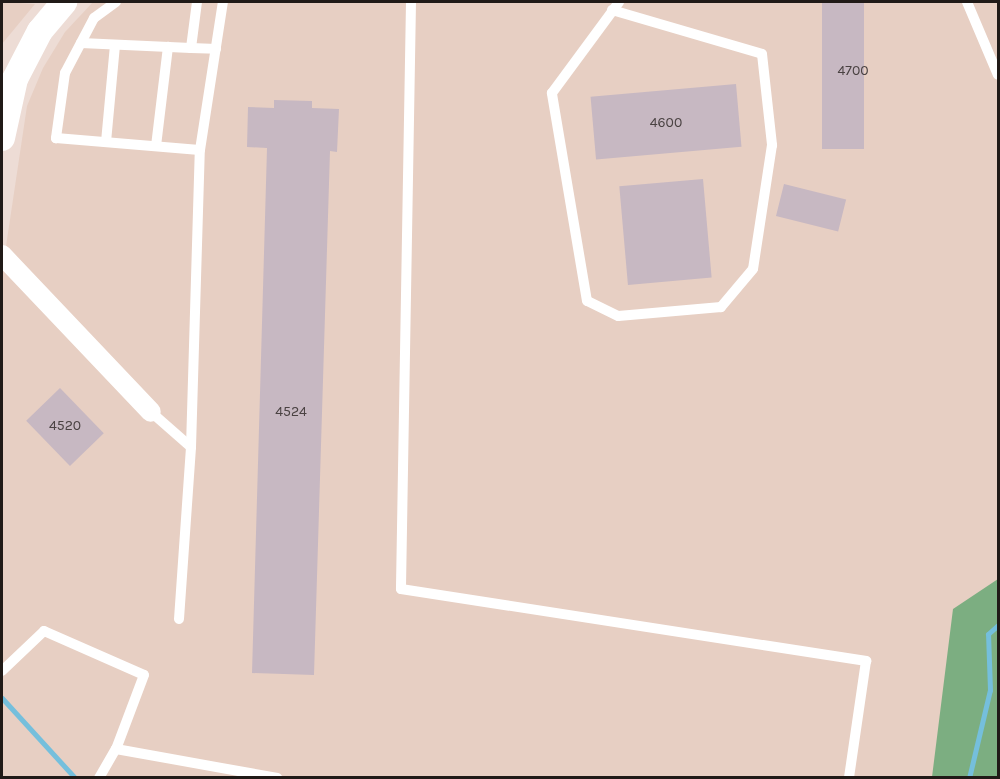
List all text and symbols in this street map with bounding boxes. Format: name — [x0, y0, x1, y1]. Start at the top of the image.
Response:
house number: 4700 — [837, 63, 869, 79]
house number: 4600 — [650, 115, 682, 131]
house number: 4524 — [275, 404, 307, 420]
house number: 4520 — [49, 418, 81, 434]

